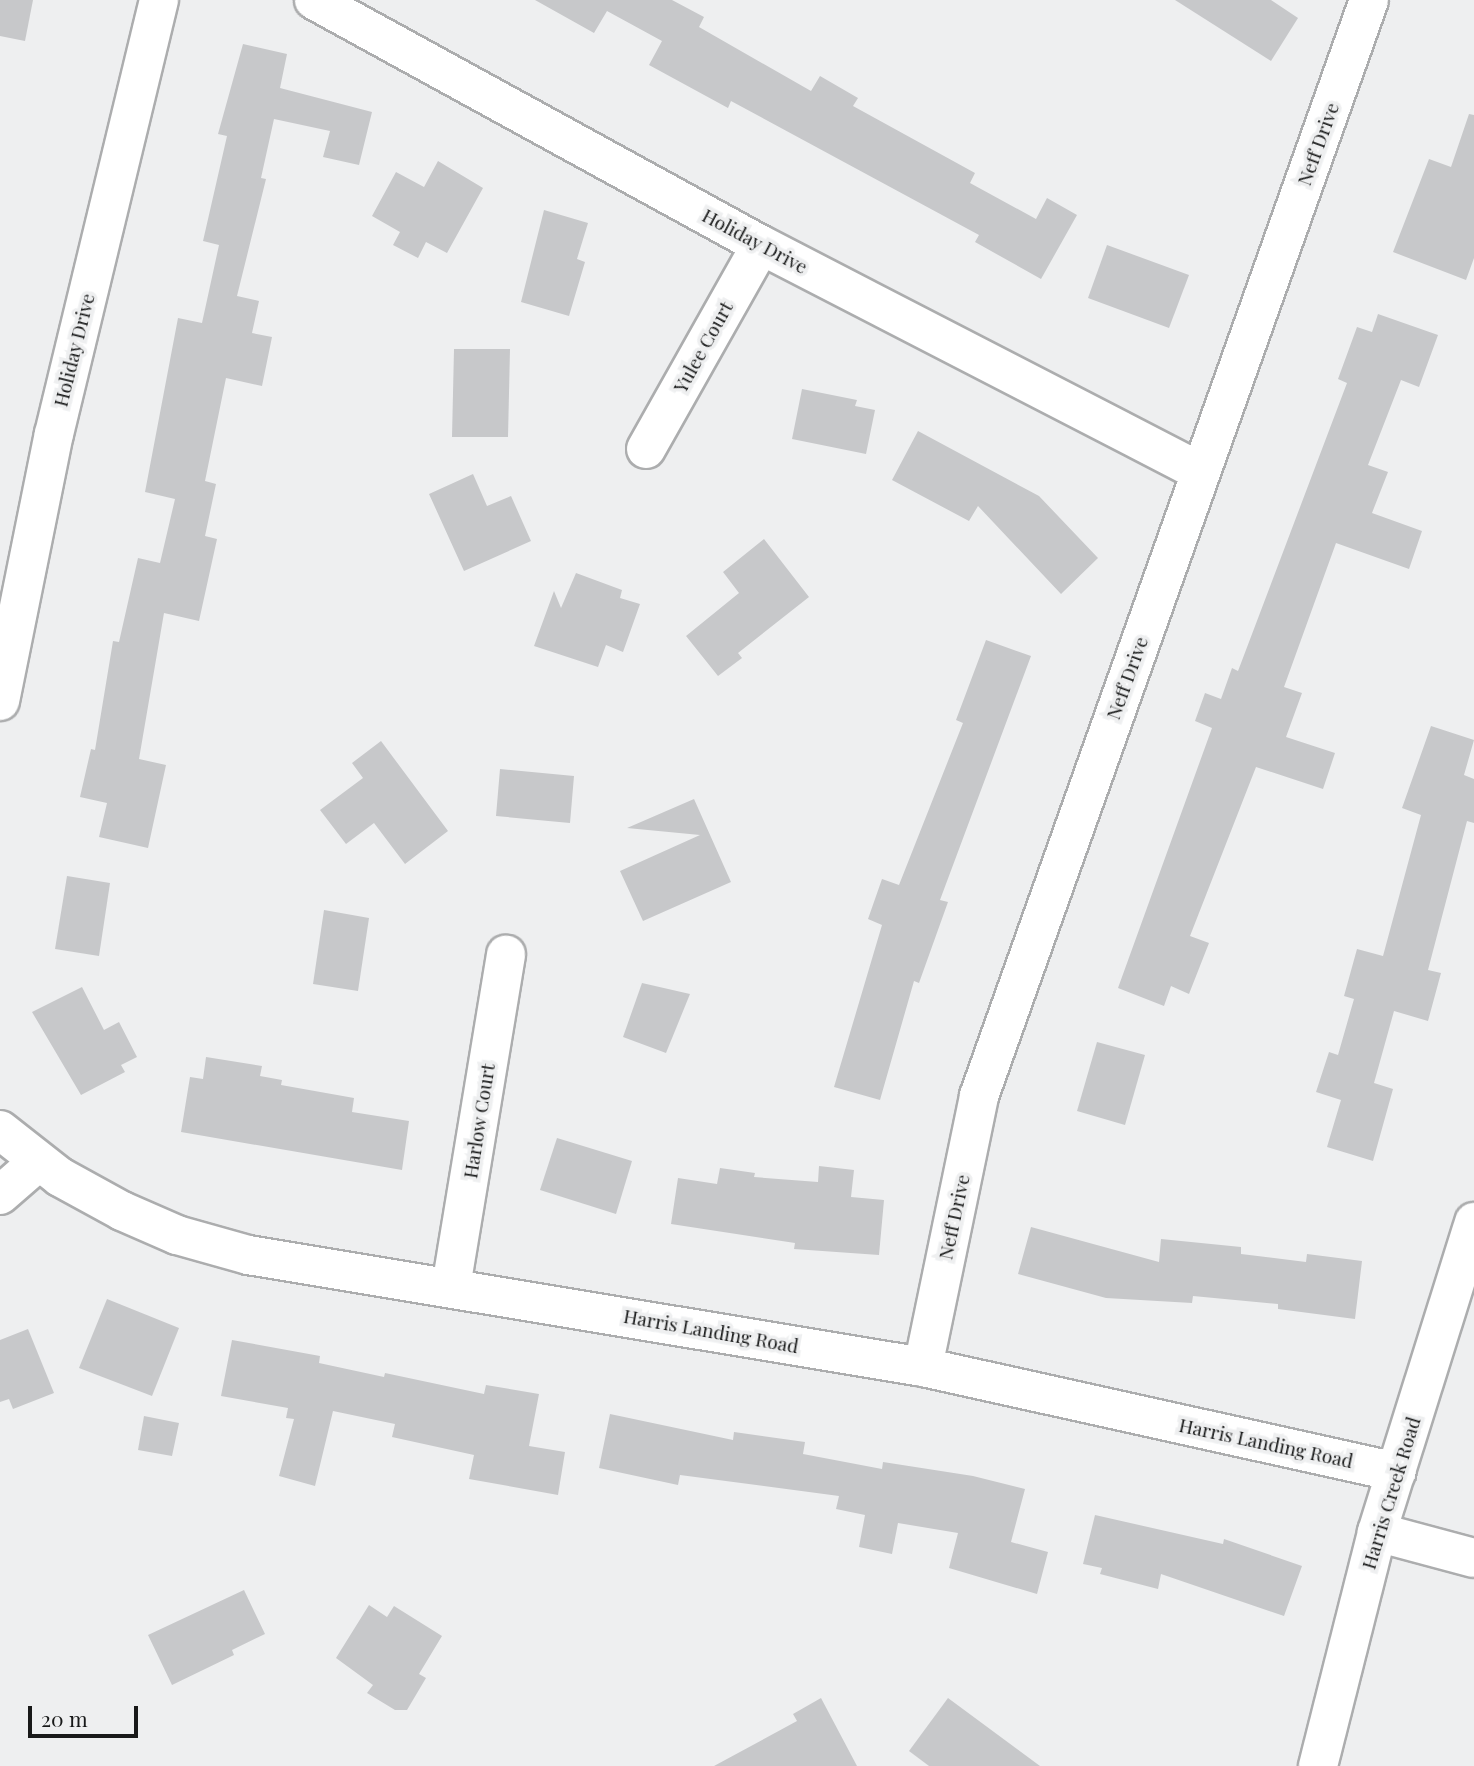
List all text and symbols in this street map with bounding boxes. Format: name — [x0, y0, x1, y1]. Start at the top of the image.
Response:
street label: Neff Drive — [1293, 100, 1343, 188]
street label: Holiday Drive — [698, 204, 812, 278]
street label: Holiday Drive — [49, 291, 99, 409]
street label: Yulee Court — [669, 297, 737, 397]
street label: Neff Drive — [1102, 634, 1152, 722]
street label: Harlow Court — [459, 1062, 499, 1180]
street label: Neff Drive — [934, 1172, 974, 1262]
street label: Harris Landing Road — [622, 1304, 800, 1358]
street label: Harris Landing Road — [1177, 1413, 1355, 1473]
street label: Harris Creek Road — [1357, 1414, 1425, 1572]
scale bar — [32, 1692, 142, 1736]
text: 20 m — [41, 1704, 88, 1732]

